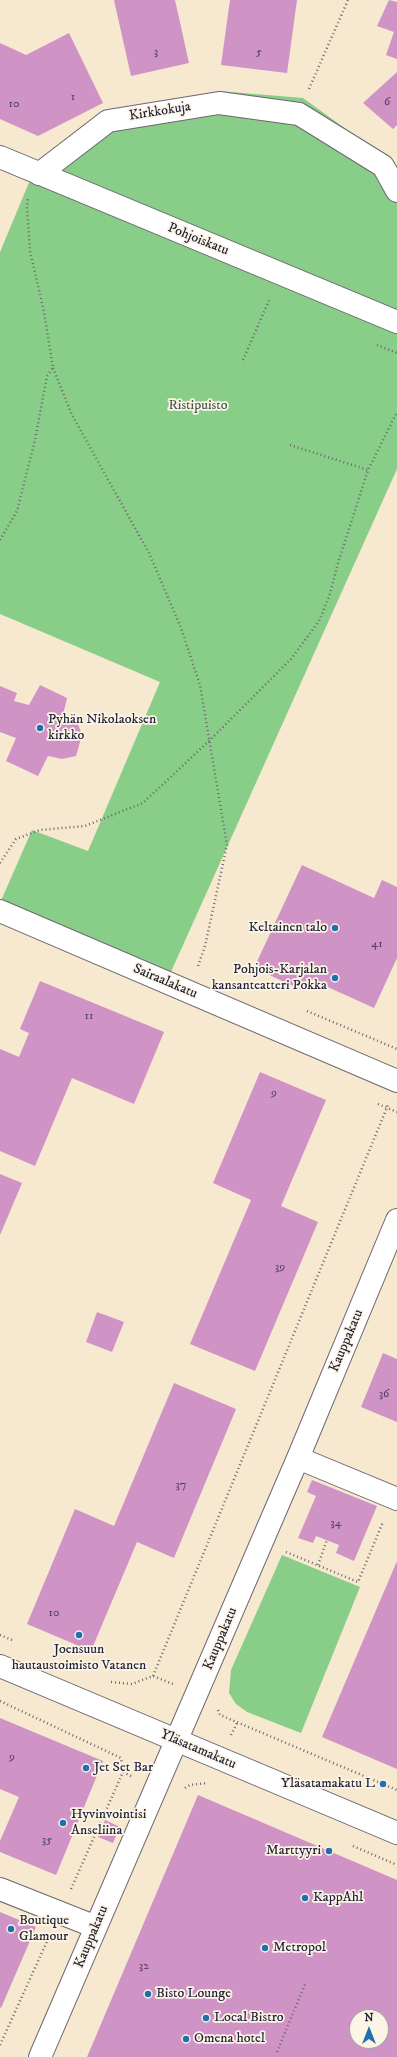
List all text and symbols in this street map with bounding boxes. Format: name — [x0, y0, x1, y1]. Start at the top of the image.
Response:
house number: 3 — [154, 46, 158, 60]
house number: 5 — [256, 46, 262, 60]
house number: 1 — [71, 91, 75, 105]
house number: 6 — [384, 96, 390, 110]
house number: 10 — [9, 98, 19, 112]
street label: Kirkkokuja — [128, 99, 192, 125]
street label: Pohjoiskatu — [165, 220, 231, 260]
park label: Ristipuisto — [168, 398, 228, 414]
place label: Pyhän Nikolaoksen kirkko — [48, 712, 156, 744]
marker: Pyhän Nikolaoksen kirkko — [35, 723, 45, 733]
place label: Keltainen talo — [249, 920, 327, 936]
marker: Keltainen talo — [330, 923, 340, 933]
house number: 41 — [371, 938, 383, 952]
street label: Sairaalakatu — [130, 961, 200, 1003]
place label: Pohjois-Karjalan kansanteatteri Pokka — [212, 962, 327, 994]
marker: Pohjois-Karjalan kansanteatteri Pokka — [330, 973, 340, 983]
house number: 11 — [85, 1010, 93, 1024]
house number: 9 — [271, 1087, 277, 1101]
house number: 39 — [275, 1261, 285, 1275]
street label: Kauppakatu — [326, 1307, 368, 1375]
house number: 36 — [379, 1388, 389, 1402]
house number: 37 — [176, 1479, 186, 1493]
house number: 34 — [330, 1517, 342, 1531]
street label: Kauppakatu — [200, 1605, 242, 1673]
house number: 10 — [49, 1607, 59, 1621]
marker: Joensuun hautaustoimisto Vatanen — [74, 1630, 84, 1640]
place label: Joensuun hautaustoimisto Vatanen — [12, 1642, 146, 1674]
street label: Yläsatamakatu — [158, 1726, 238, 1774]
house number: 9 — [9, 1751, 15, 1765]
place label: Jet Set Bar — [94, 1760, 153, 1776]
marker: Jet Set Bar — [81, 1763, 91, 1773]
place label: Yläsatamakatu L — [281, 1776, 375, 1792]
marker: Yläsatamakatu L — [378, 1779, 388, 1789]
place label: Hyvinvointisi Anseliina — [71, 1807, 146, 1840]
marker: Hyvinvointisi Anseliina — [58, 1818, 68, 1828]
house number: 35 — [42, 1834, 52, 1848]
place label: Marttyyri — [266, 1843, 321, 1859]
marker: Marttyyri — [324, 1846, 334, 1856]
place label: KappAhl — [313, 1890, 363, 1906]
marker: KappAhl — [300, 1893, 310, 1903]
street label: Kauppakatu — [71, 1903, 113, 1971]
place label: Boutique Glamour — [19, 1913, 69, 1946]
marker: Boutique Glamour — [6, 1924, 16, 1934]
place label: Metropol — [273, 1940, 326, 1956]
marker: Metropol — [260, 1943, 270, 1953]
house number: 32 — [139, 1960, 149, 1974]
place label: Bisto Lounge — [156, 1986, 231, 2002]
marker: Bisto Lounge — [143, 1989, 153, 1999]
north arrow — [349, 2009, 389, 2049]
place label: Local Bistro — [214, 2010, 284, 2026]
text: N — [364, 2011, 374, 2025]
marker: Local Bistro — [201, 2013, 211, 2023]
place label: Omena hotel — [194, 2031, 265, 2047]
marker: Omena hotel — [181, 2034, 191, 2044]

